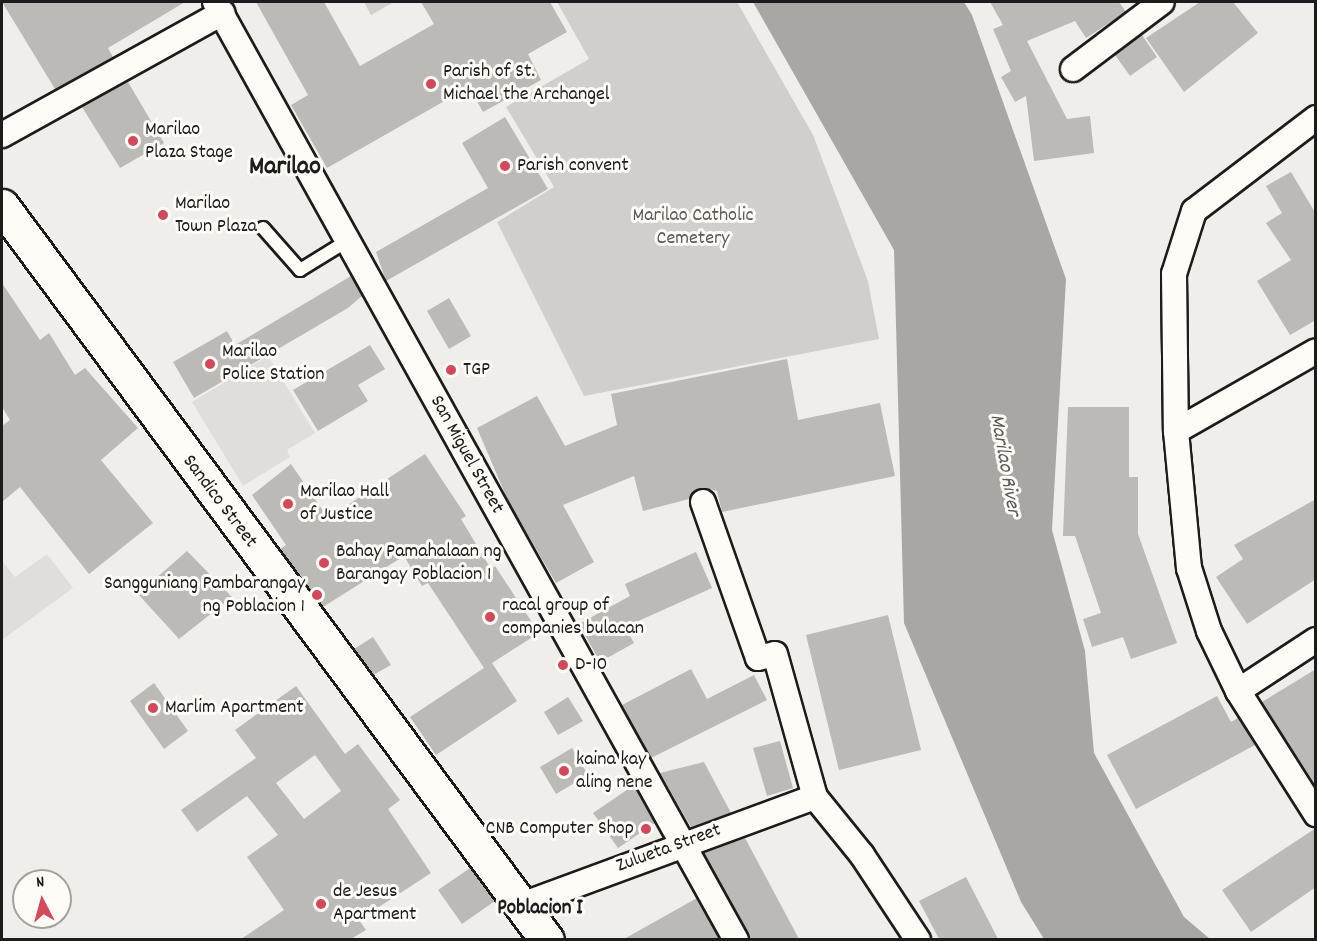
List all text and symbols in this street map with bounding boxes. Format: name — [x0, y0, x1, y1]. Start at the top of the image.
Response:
place label: Parish of St. Michael the Archangel — [443, 60, 609, 107]
marker: Parish of St. Michael the Archangel — [424, 77, 438, 91]
place label: Marilao Plaza Stage — [145, 118, 233, 165]
marker: Marilao Plaza Stage — [126, 134, 140, 148]
district label: Marilao — [249, 152, 321, 184]
place label: Parish convent — [517, 154, 629, 178]
marker: Parish convent — [498, 159, 512, 173]
place label: Marilao Town Plaza — [175, 192, 257, 239]
park label: Marilao Catholic Cemetery — [633, 204, 753, 251]
marker: Marilao Town Plaza — [156, 208, 170, 222]
place label: Marilao Police Station — [222, 340, 325, 387]
marker: Marilao Police Station — [203, 357, 217, 371]
place label: TGP — [463, 358, 490, 382]
marker: TGP — [444, 363, 458, 377]
street label: San Miguel Street — [424, 392, 508, 518]
water label: Marilao River — [983, 412, 1025, 518]
street label: Sandico Street — [176, 451, 262, 553]
place label: Marilao Hall of Justice — [300, 480, 389, 527]
marker: Marilao Hall of Justice — [281, 497, 295, 511]
place label: Bahay Pamahalaan ng Barangay Poblacion 1 — [336, 540, 502, 587]
marker: Bahay Pamahalaan ng Barangay Poblacion 1 — [317, 556, 331, 570]
place label: Sangguniang Pambarangay ng Poblacion 1 — [104, 572, 305, 619]
marker: Sangguniang Pambarangay ng Poblacion 1 — [310, 588, 324, 602]
place label: racal group of companies bulacan — [502, 594, 644, 641]
marker: racal group of companies bulacan — [483, 610, 497, 624]
place label: D-10 — [575, 653, 607, 677]
marker: D-10 — [556, 658, 570, 672]
place label: Marlim Apartment — [165, 696, 304, 720]
marker: Marlim Apartment — [146, 701, 160, 715]
place label: kaina kay aling nene — [576, 748, 652, 795]
marker: kaina kay aling nene — [557, 764, 571, 778]
place label: CNB Computer Shop — [486, 817, 634, 841]
street label: Zulueta Street — [613, 819, 725, 879]
marker: CNB Computer Shop — [639, 822, 653, 836]
north arrow — [12, 869, 72, 929]
text: N — [35, 871, 45, 894]
place label: de Jesus Apartment — [333, 880, 416, 927]
district label: Poblacion I — [497, 896, 583, 922]
marker: de Jesus Apartment — [314, 897, 328, 911]

